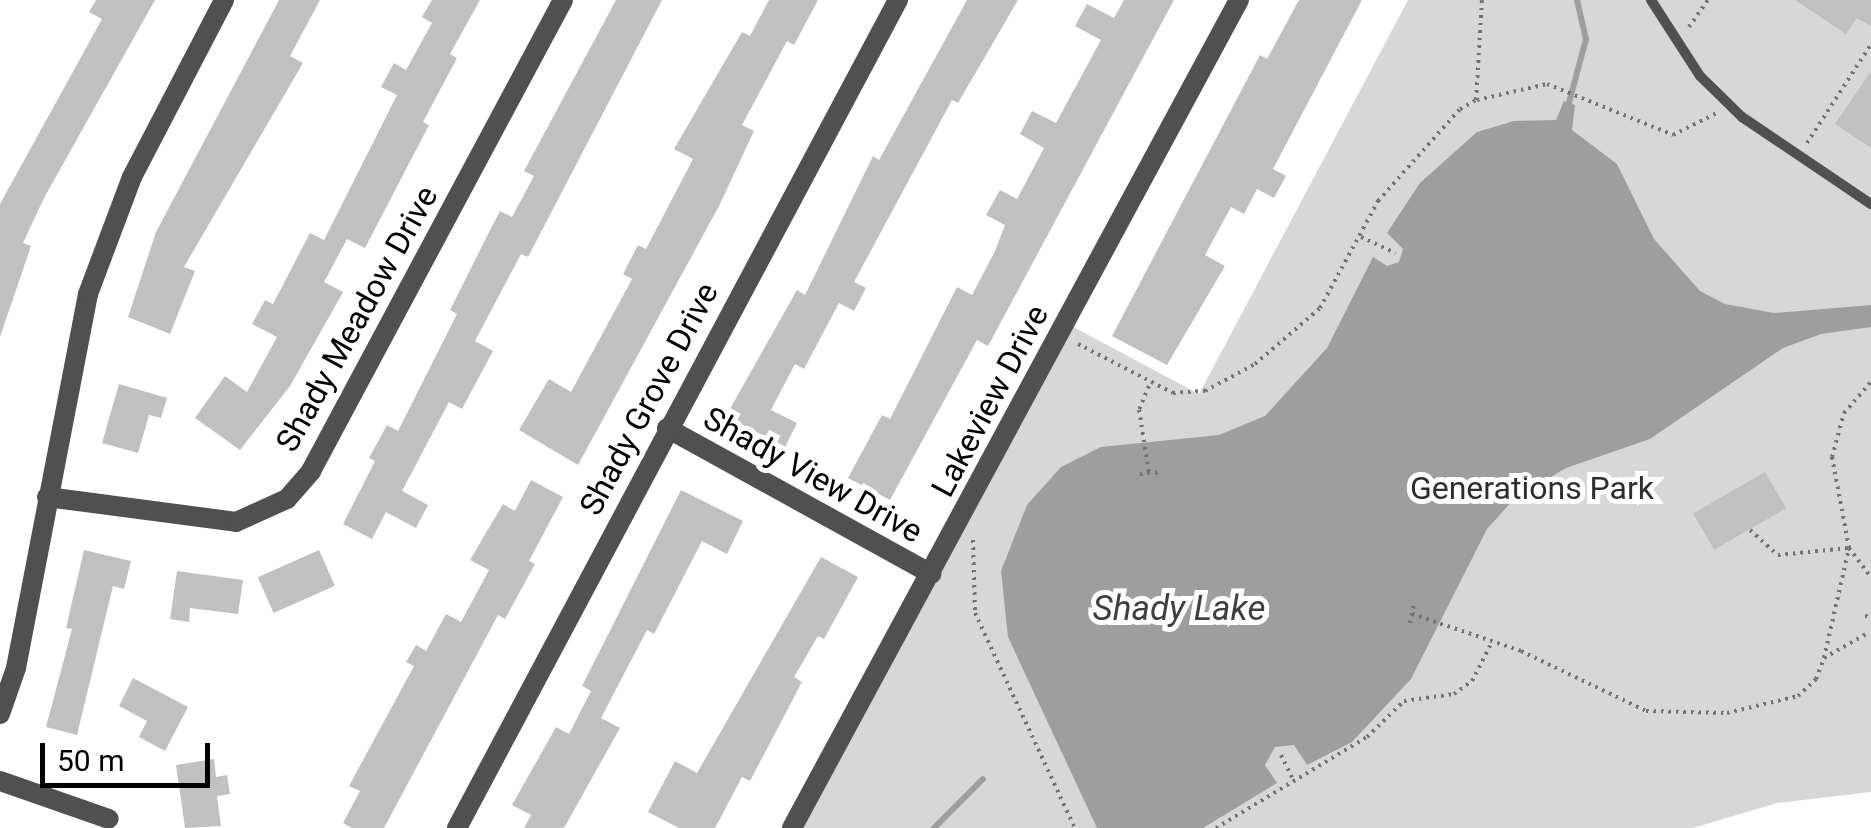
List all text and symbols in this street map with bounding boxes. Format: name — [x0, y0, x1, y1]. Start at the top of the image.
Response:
street label: Shady Meadow Drive — [268, 180, 446, 458]
street label: Shady Grove Drive — [572, 276, 726, 522]
street label: Lakeview Drive — [923, 299, 1057, 503]
street label: Shady View Drive — [697, 399, 929, 551]
park label: Generations Park — [1410, 469, 1654, 507]
water label: Shady Lake — [1093, 588, 1265, 630]
scale bar — [45, 723, 215, 785]
text: 50 m — [57, 743, 124, 778]

